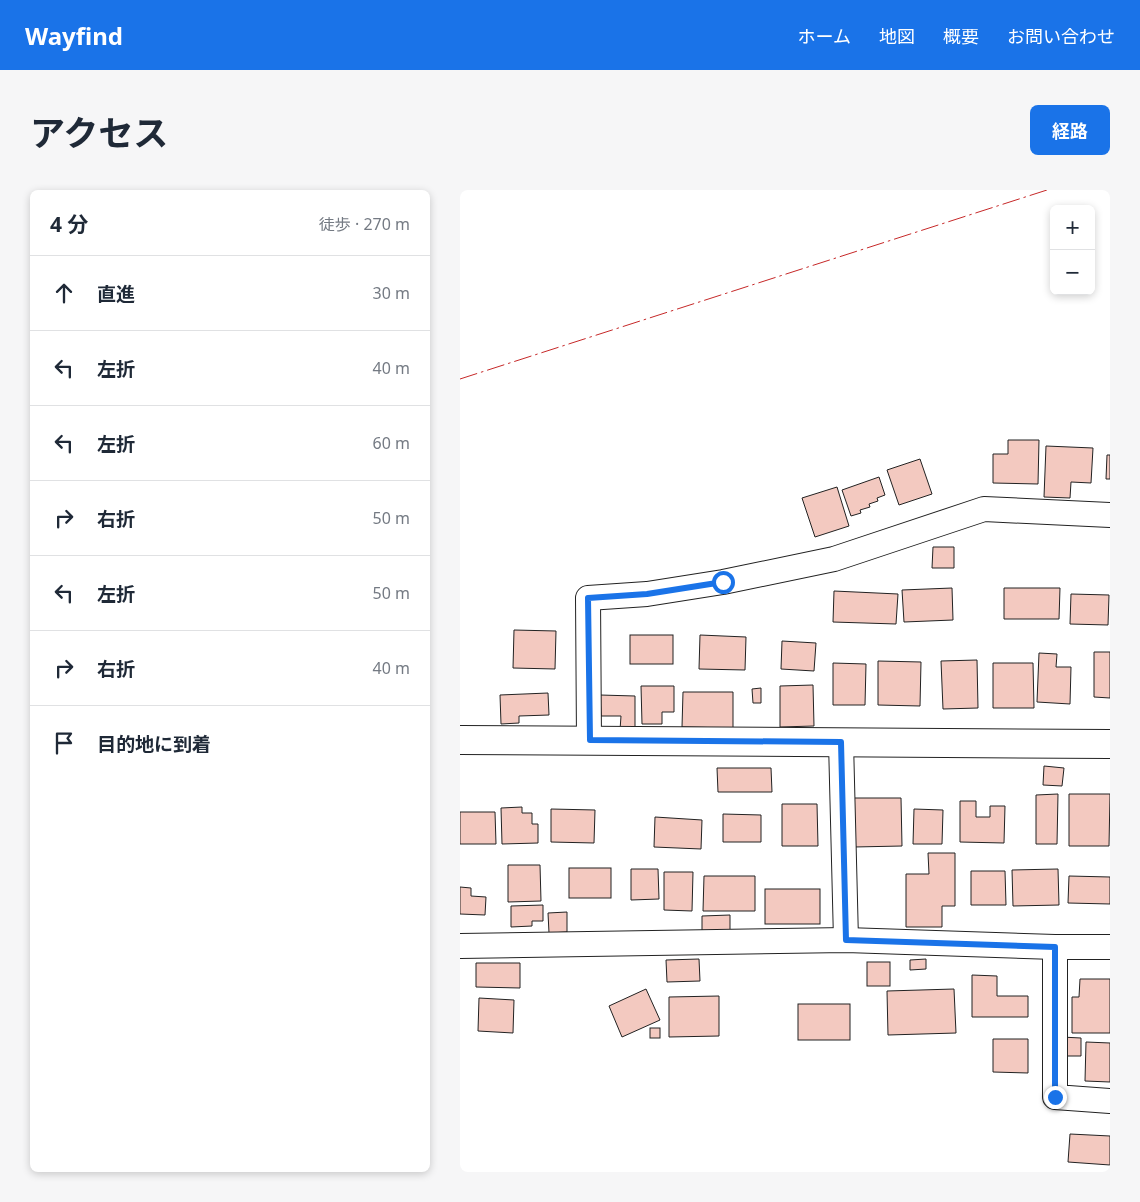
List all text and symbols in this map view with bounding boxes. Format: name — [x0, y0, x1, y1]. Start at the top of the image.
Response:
text: Wayfind — [25, 19, 123, 52]
text: ホーム — [798, 24, 851, 48]
text: 地図 — [879, 24, 915, 48]
text: 概要 — [943, 24, 979, 48]
text: お問い合わせ — [1007, 24, 1115, 48]
button: 経路 — [1030, 105, 1110, 155]
text: アクセス — [30, 109, 168, 156]
map controls — [1050, 205, 1095, 295]
button: + — [1050, 205, 1095, 250]
text: 4 分 — [50, 210, 88, 238]
text: 徒歩 · 270 m — [319, 213, 410, 235]
button: − — [1050, 250, 1095, 295]
icon: ahead — [50, 279, 78, 307]
text: 直進 — [97, 281, 135, 307]
text: 30 m — [373, 282, 410, 304]
icon: left — [50, 354, 78, 382]
text: 左折 — [97, 356, 135, 382]
text: 40 m — [373, 357, 410, 379]
icon: left — [50, 429, 78, 457]
text: 左折 — [97, 431, 135, 457]
text: 60 m — [373, 432, 410, 454]
icon: right — [50, 504, 78, 532]
text: 右折 — [97, 506, 135, 532]
text: 50 m — [373, 507, 410, 529]
route start — [712, 571, 735, 594]
icon: left — [50, 579, 78, 607]
text: 左折 — [97, 581, 135, 607]
text: 50 m — [373, 582, 410, 604]
icon: right — [50, 654, 78, 682]
text: 右折 — [97, 656, 135, 682]
text: 40 m — [373, 657, 410, 679]
icon: arrive — [50, 729, 78, 757]
text: 目的地に到着 — [97, 731, 211, 757]
route end — [1044, 1086, 1067, 1109]

